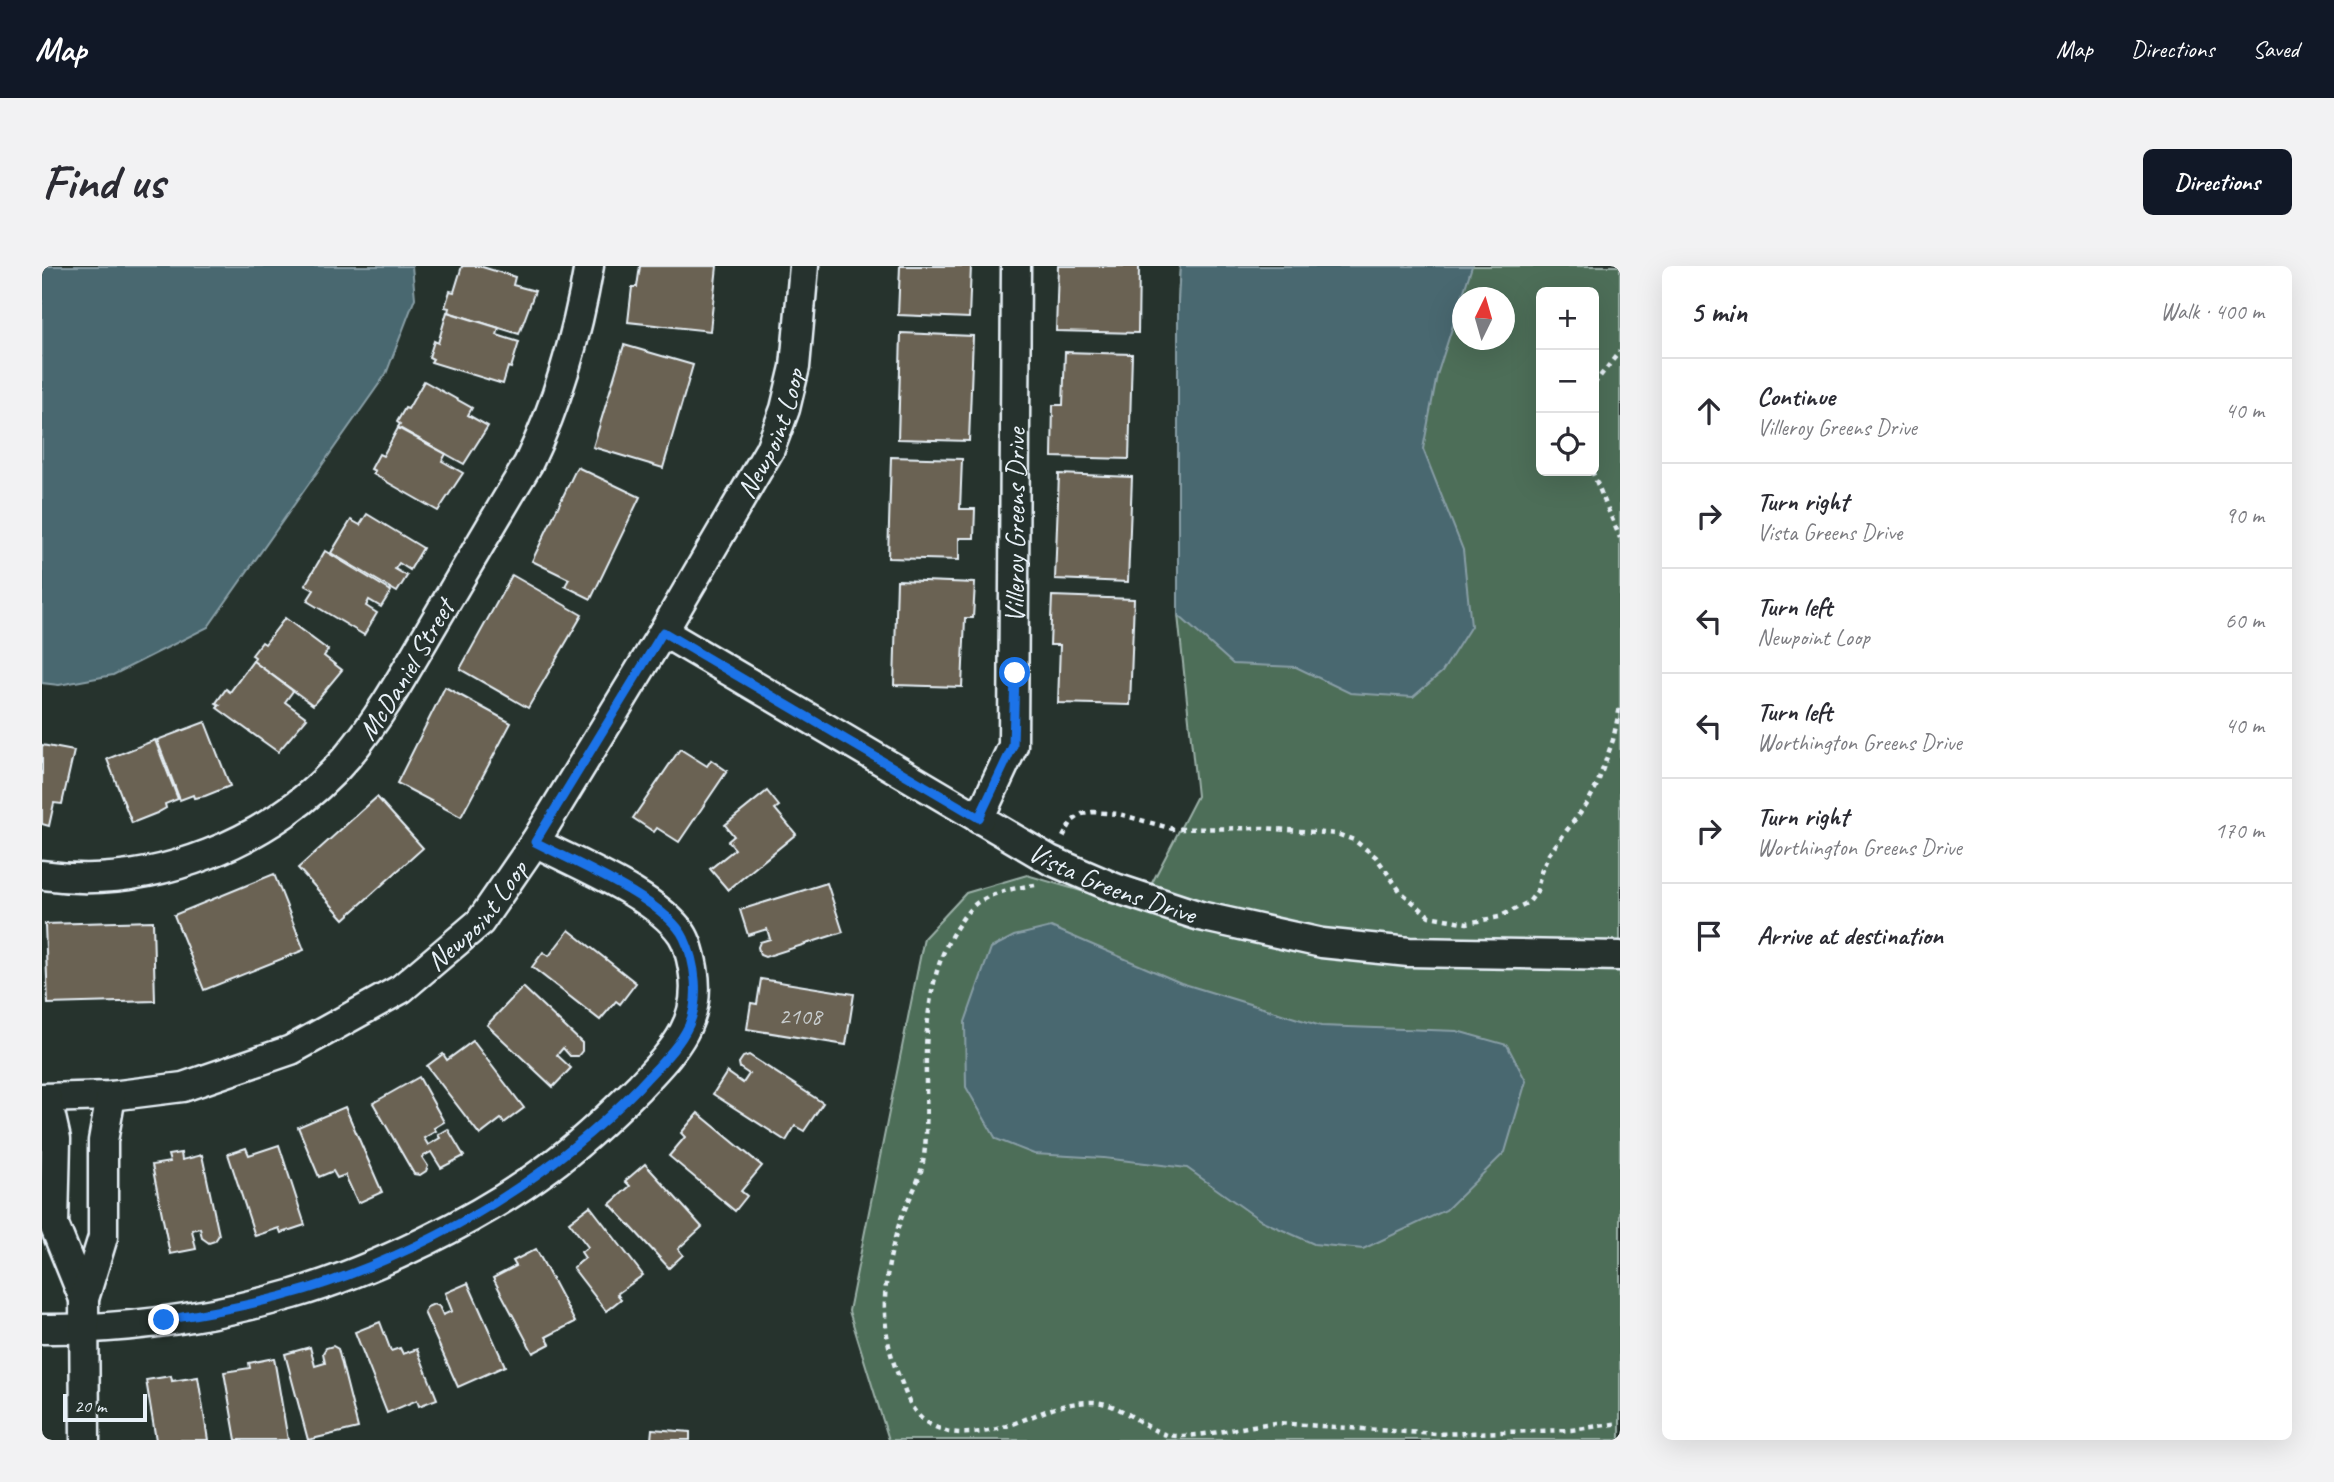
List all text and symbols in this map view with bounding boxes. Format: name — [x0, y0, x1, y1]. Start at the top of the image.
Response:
text: Map — [35, 28, 86, 70]
text: Map — [2056, 34, 2093, 64]
text: Directions — [2131, 34, 2214, 64]
text: Saved — [2252, 34, 2299, 64]
button: Directions — [2143, 149, 2292, 215]
text: Find us — [42, 151, 164, 213]
north arrow — [1452, 287, 1515, 350]
map controls — [1536, 287, 1599, 476]
button: + — [1536, 287, 1599, 350]
text: 5 min — [1690, 293, 1747, 331]
text: Walk · 400 m — [2160, 297, 2264, 326]
button: − — [1536, 350, 1599, 413]
street label: Newpoint Loop — [728, 364, 812, 505]
text: Continue — [1757, 380, 1835, 413]
icon: ahead — [1690, 392, 1728, 430]
text: 40 m — [2225, 396, 2264, 425]
button: locate — [1536, 413, 1599, 476]
text: Villeroy Greens Drive — [1757, 413, 1917, 442]
street label: Villeroy Greens Drive — [997, 426, 1033, 623]
text: Turn right — [1757, 485, 1848, 518]
icon: right — [1690, 497, 1728, 535]
text: 90 m — [2225, 501, 2264, 530]
text: Vista Greens Drive — [1757, 518, 1902, 547]
street label: McDaniel Street — [350, 590, 464, 747]
text: Turn left — [1757, 590, 1832, 623]
icon: left — [1690, 602, 1728, 640]
text: 60 m — [2225, 606, 2264, 635]
text: Newpoint Loop — [1757, 623, 1870, 652]
route start — [999, 657, 1030, 688]
text: Turn left — [1757, 695, 1832, 728]
icon: left — [1690, 707, 1728, 745]
text: 40 m — [2225, 711, 2264, 740]
text: Worthington Greens Drive — [1757, 728, 1962, 757]
text: Turn right — [1757, 800, 1848, 833]
icon: right — [1690, 812, 1728, 850]
text: 170 m — [2215, 816, 2264, 845]
text: Worthington Greens Drive — [1757, 833, 1962, 862]
street label: Vista Greens Drive — [1022, 834, 1202, 932]
street label: Newpoint Loop — [419, 852, 536, 978]
icon: arrive — [1690, 917, 1728, 955]
text: Arrive at destination — [1757, 919, 1943, 952]
house number: 2108 — [778, 1001, 824, 1031]
route end — [148, 1304, 179, 1335]
scale bar — [63, 1391, 147, 1423]
text: 20 m — [74, 1394, 106, 1418]

